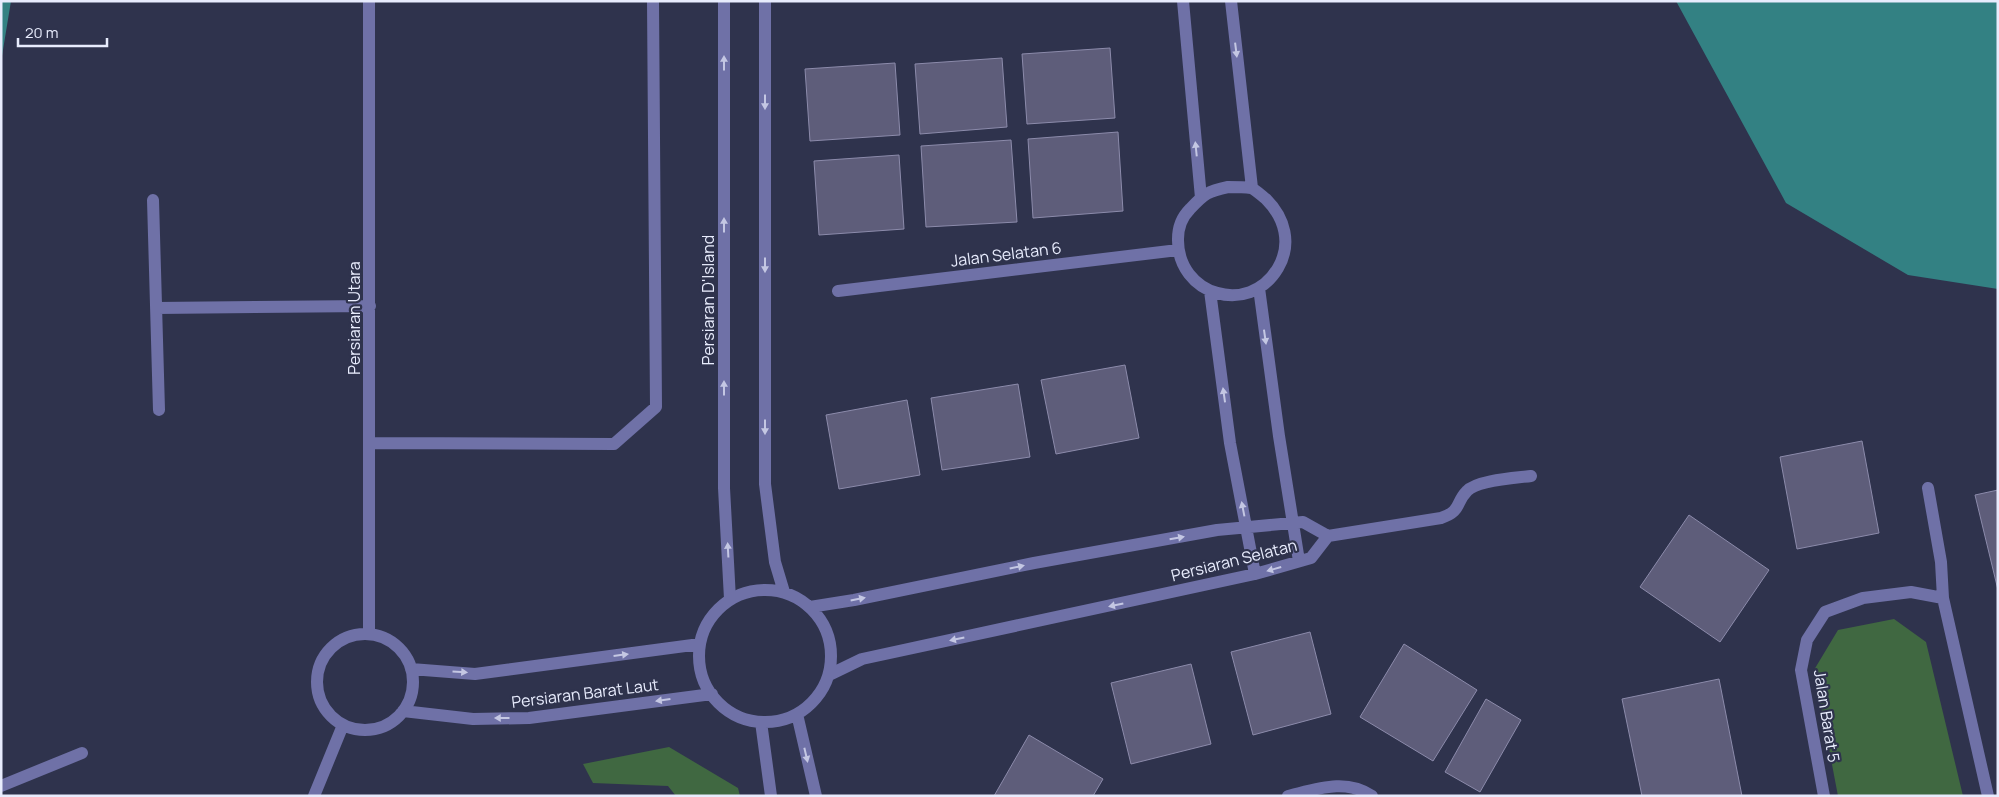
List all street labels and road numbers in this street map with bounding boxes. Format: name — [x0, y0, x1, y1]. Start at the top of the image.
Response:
street label: Persiaran D'Island — [697, 235, 719, 365]
street label: Jalan Selatan 6 — [949, 236, 1063, 272]
street label: Persiaran Utara — [343, 261, 365, 375]
street label: Persiaran Selatan — [1169, 534, 1299, 586]
street label: Jalan Barat 5 — [1809, 668, 1845, 764]
street label: Persiaran Barat Laut — [510, 673, 660, 713]

